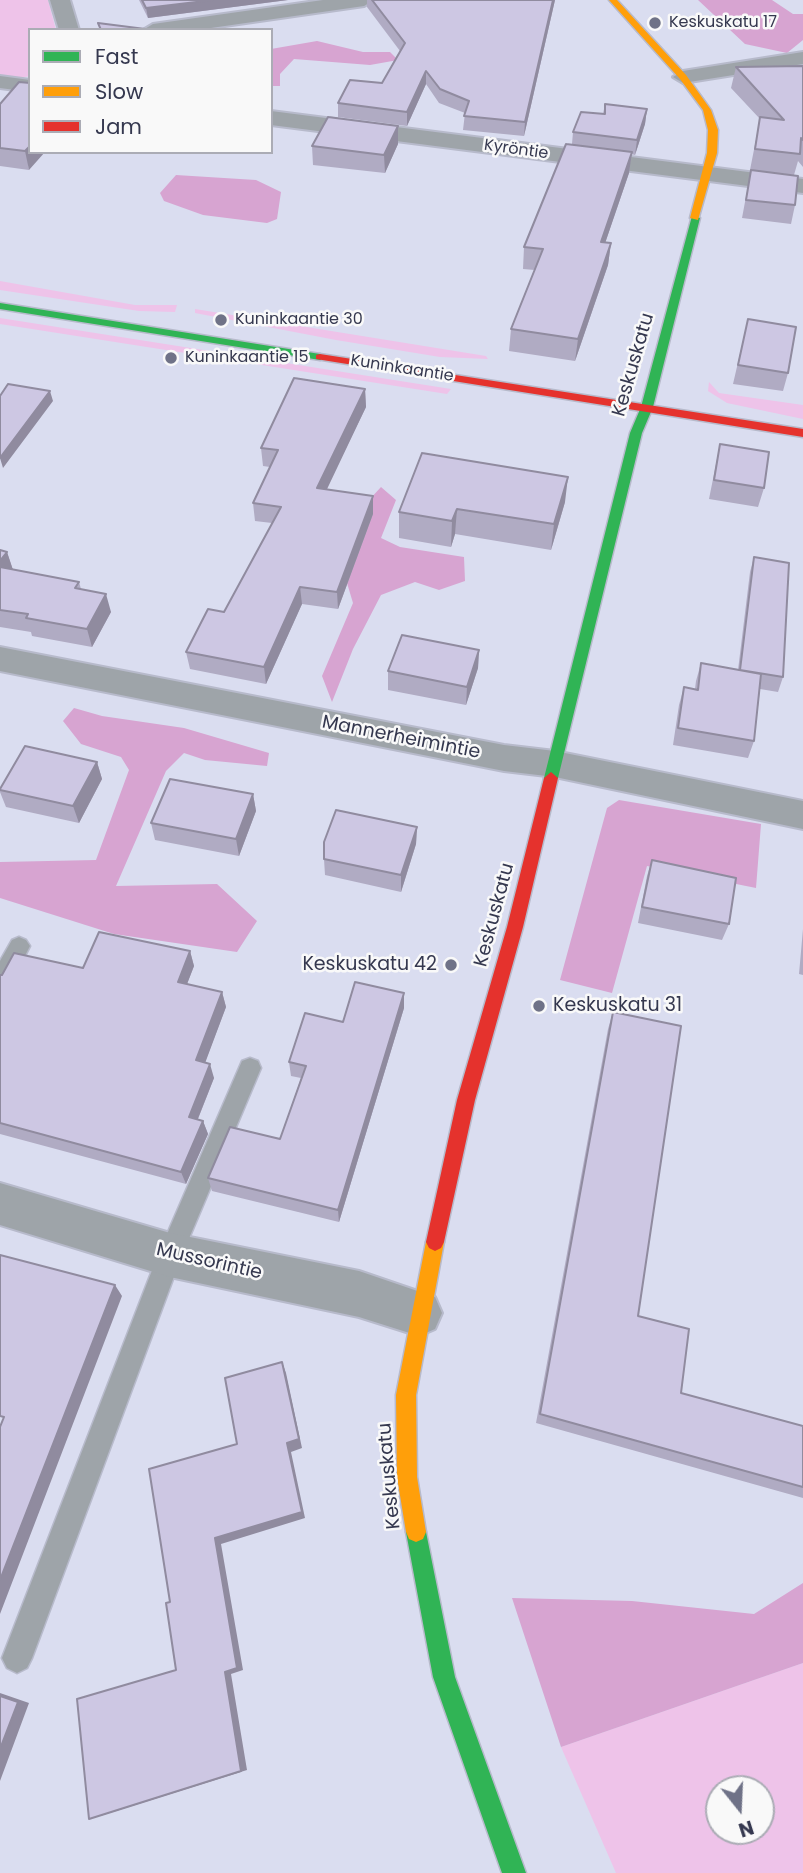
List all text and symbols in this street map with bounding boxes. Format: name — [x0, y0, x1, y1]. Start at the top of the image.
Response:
place label: Keskuskatu 17 — [669, 13, 777, 33]
marker: Keskuskatu 17 — [647, 15, 663, 31]
legend — [28, 28, 273, 154]
text: Fast — [95, 42, 138, 71]
text: Slow — [95, 77, 143, 106]
text: Jam — [95, 112, 142, 141]
street label: Kyröntie — [483, 136, 549, 164]
place label: Kuninkaantie 30 — [235, 310, 363, 330]
street label: Keskuskatu — [608, 311, 660, 419]
marker: Kuninkaantie 30 — [213, 312, 229, 328]
place label: Kuninkaantie 15 — [185, 348, 308, 368]
marker: Kuninkaantie 15 — [163, 350, 179, 366]
street label: Kuninkaantie — [349, 351, 455, 387]
street label: Mannerheimintie — [320, 711, 482, 765]
street label: Keskuskatu — [470, 861, 520, 969]
place label: Keskuskatu 42 — [302, 954, 437, 976]
marker: Keskuskatu 42 — [443, 957, 459, 973]
place label: Keskuskatu 31 — [553, 995, 682, 1017]
marker: Keskuskatu 31 — [531, 998, 547, 1014]
street label: Mussorintie — [154, 1239, 264, 1285]
street label: Keskuskatu — [374, 1422, 406, 1530]
north arrow — [705, 1775, 775, 1845]
text: N — [735, 1813, 757, 1844]

